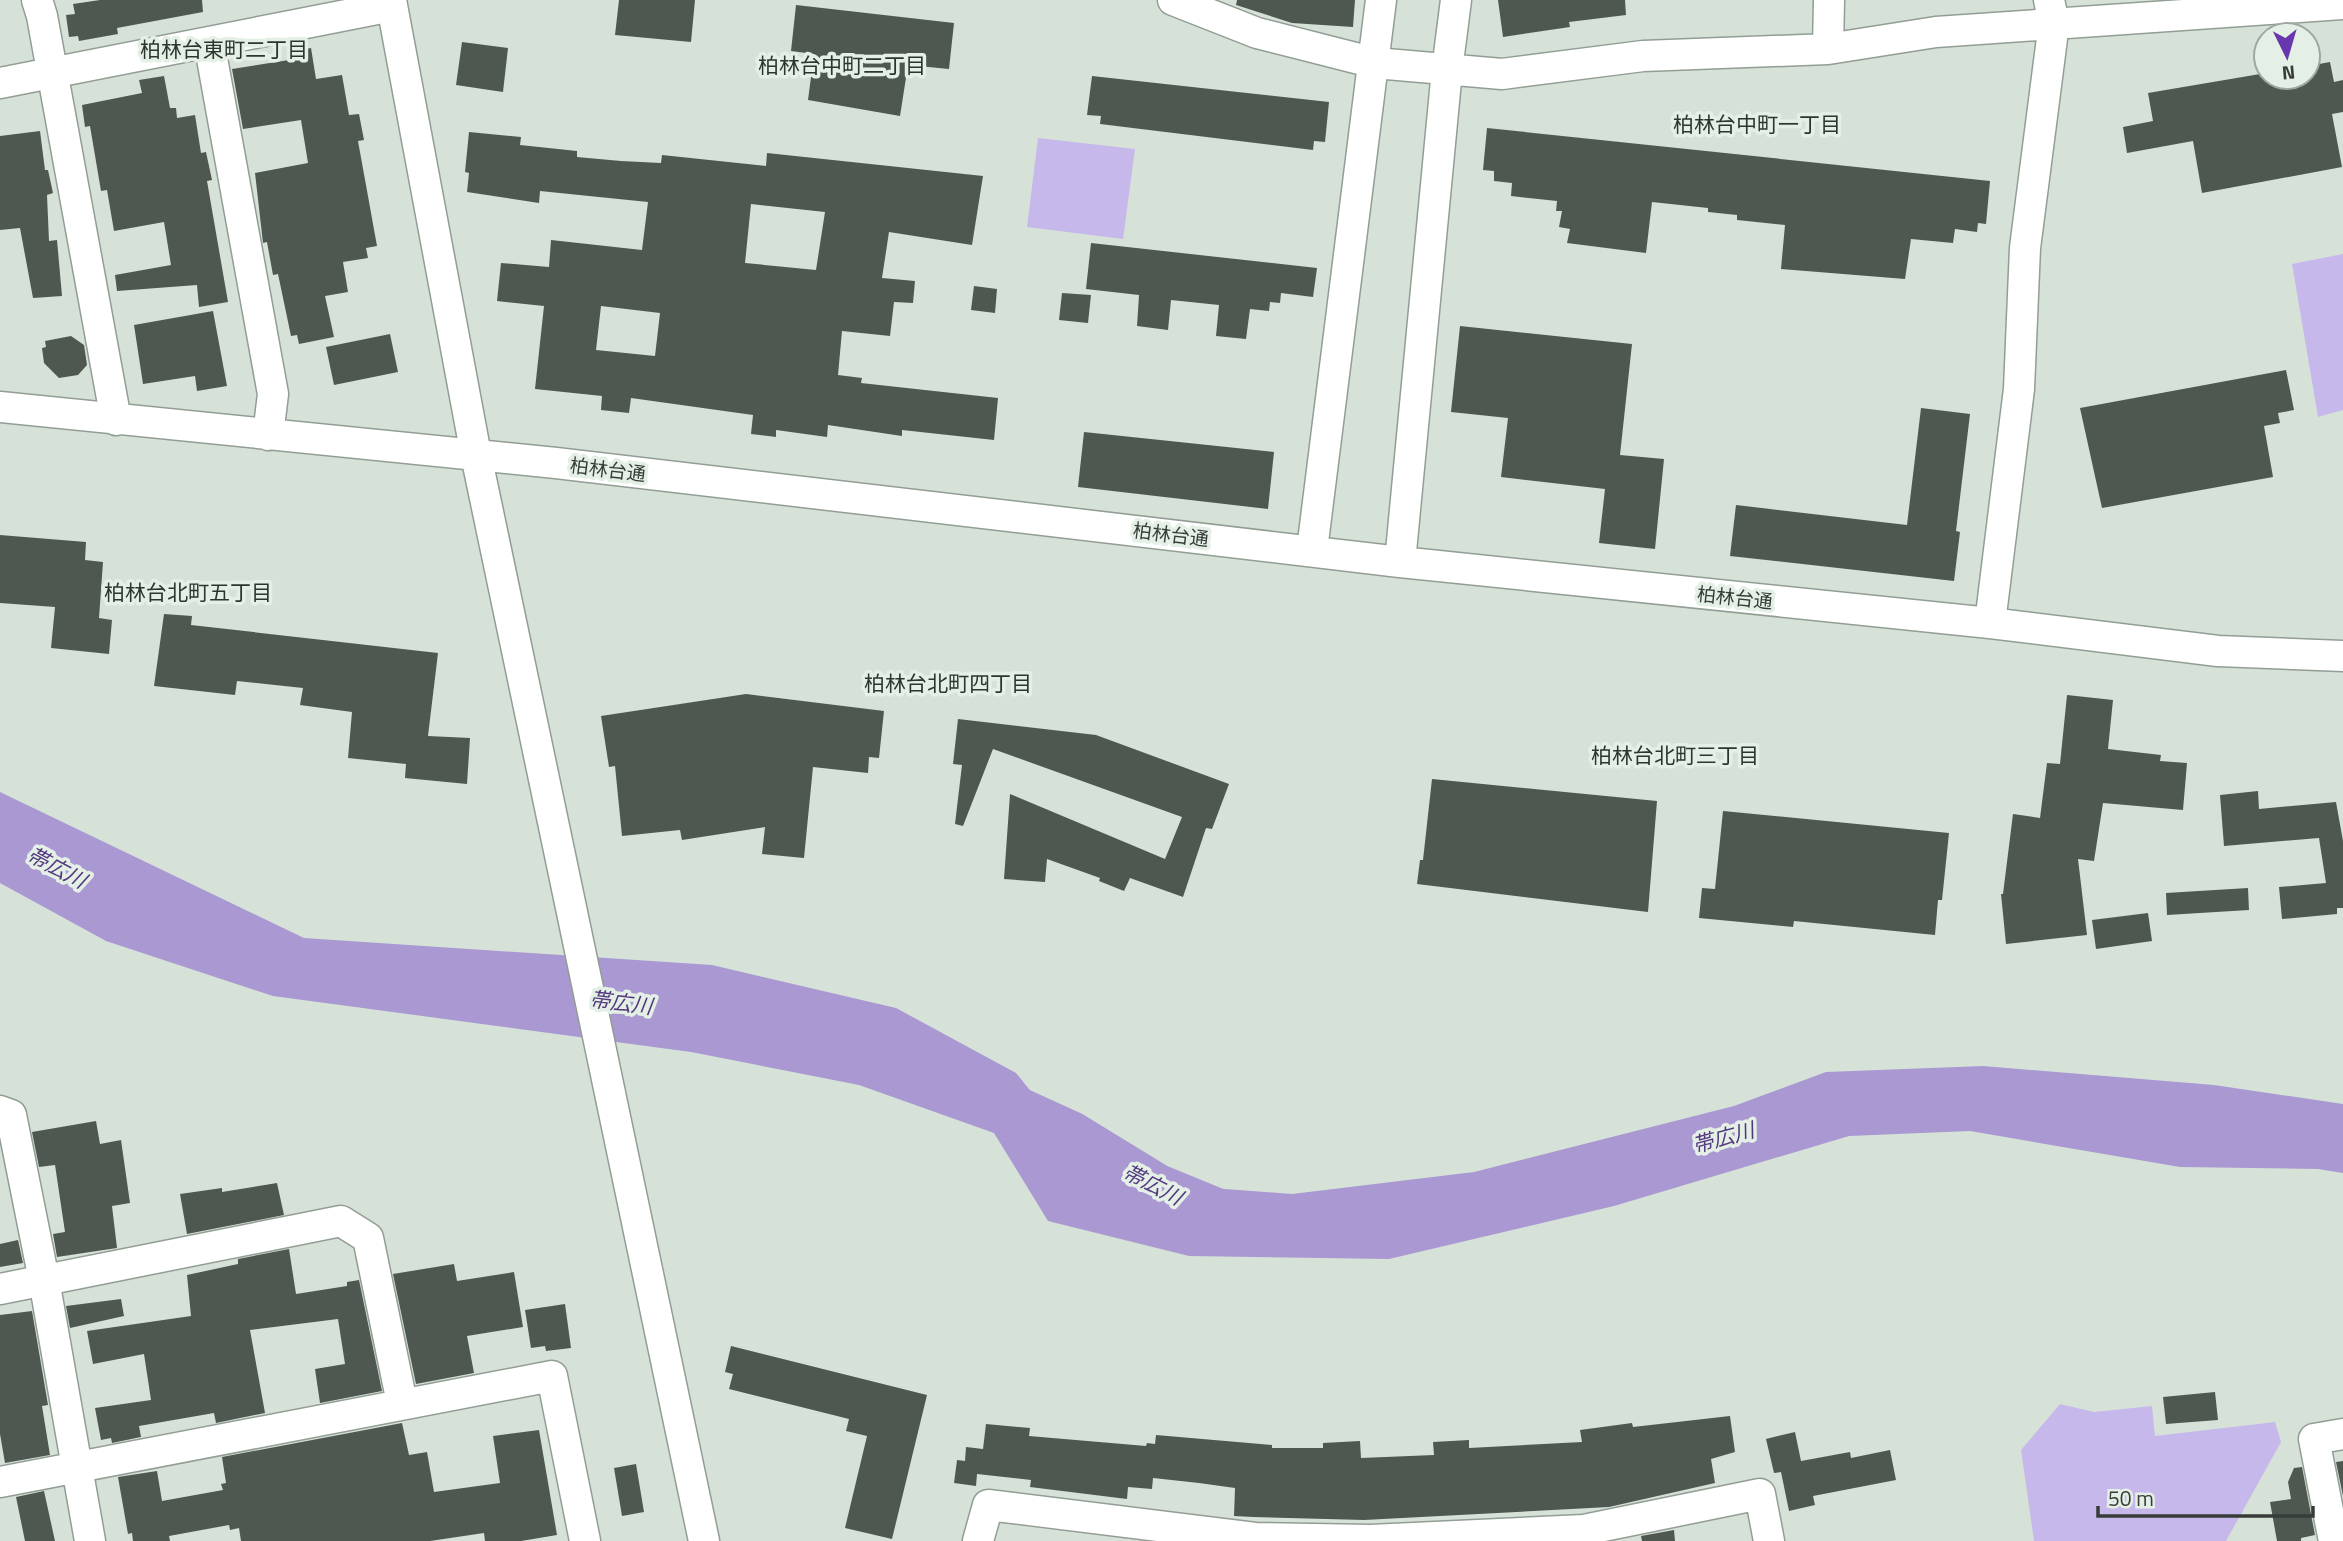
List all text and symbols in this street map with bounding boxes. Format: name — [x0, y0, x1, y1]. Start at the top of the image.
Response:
north arrow — [2252, 21, 2322, 91]
district label: 柏林台東町二丁目 — [140, 33, 308, 65]
district label: 柏林台中町二丁目 — [758, 49, 926, 81]
text: N — [2281, 58, 2296, 88]
district label: 柏林台中町一丁目 — [1673, 108, 1841, 140]
street label: 柏林台通 — [569, 450, 647, 488]
street label: 柏林台通 — [1132, 515, 1210, 553]
district label: 柏林台北町五丁目 — [104, 576, 272, 608]
street label: 柏林台通 — [1696, 579, 1774, 615]
district label: 柏林台北町四丁目 — [864, 667, 1032, 699]
district label: 柏林台北町三丁目 — [1591, 739, 1759, 771]
water label: 帯広川 — [22, 838, 94, 897]
water label: 帯広川 — [588, 982, 656, 1022]
water label: 帯広川 — [1688, 1113, 1759, 1161]
water label: 帯広川 — [1118, 1155, 1190, 1213]
scale bar — [2098, 1474, 2313, 1518]
text: 50 m — [2108, 1482, 2154, 1514]

